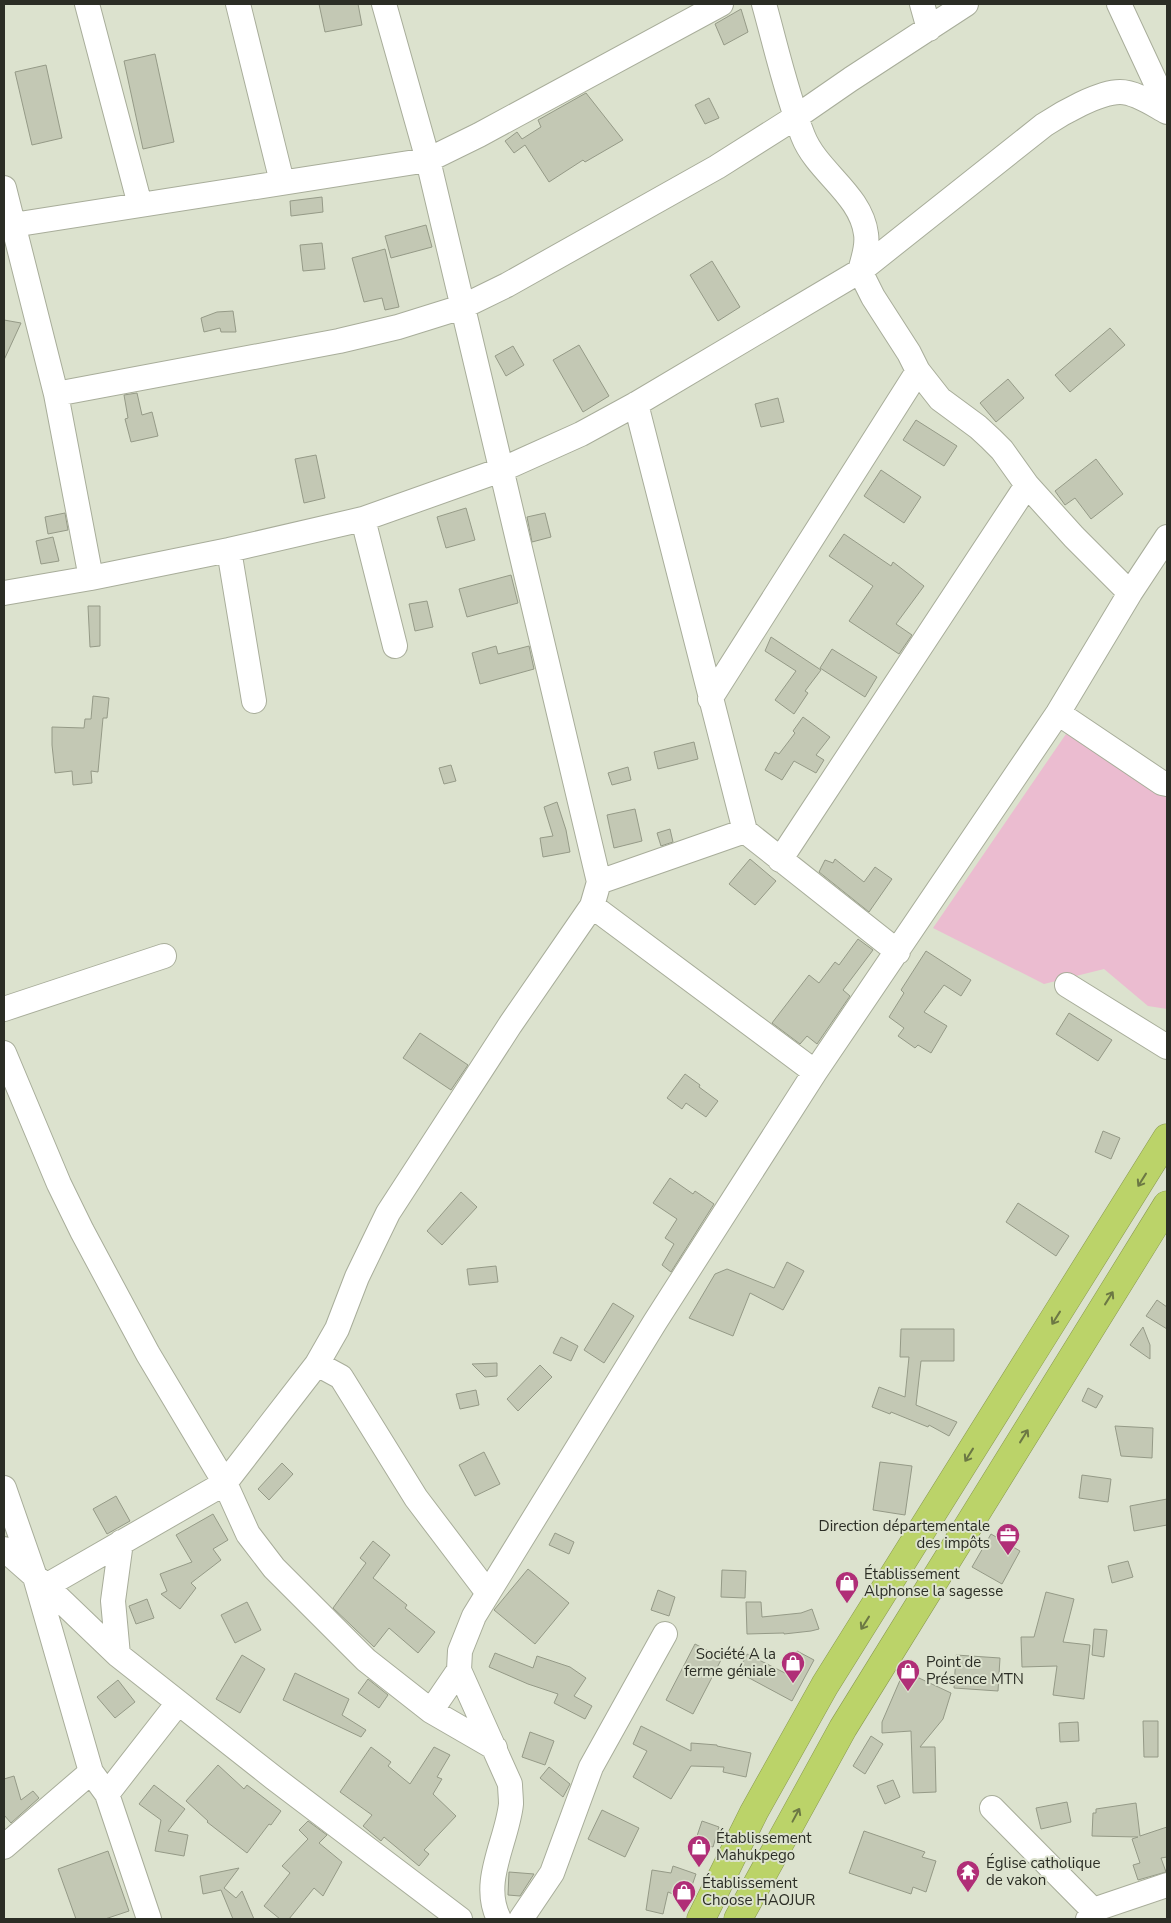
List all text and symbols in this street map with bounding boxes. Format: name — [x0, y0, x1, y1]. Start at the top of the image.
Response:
one-way arrow — [1136, 1172, 1146, 1186]
one-way arrow — [1104, 1291, 1115, 1305]
one-way arrow — [1050, 1310, 1060, 1324]
one-way arrow — [1019, 1430, 1029, 1444]
one-way arrow — [964, 1448, 974, 1462]
place label: Direction départementale des impôts — [819, 1516, 990, 1553]
office icon: Direction départementale des impôts — [995, 1522, 1021, 1556]
place label: Établissement Alphonse la sagesse — [864, 1564, 1003, 1601]
shop icon: Établissement Alphonse la sagesse — [834, 1570, 860, 1604]
one-way arrow — [859, 1615, 869, 1629]
place label: Société A la ferme géniale — [684, 1644, 776, 1681]
shop icon: Société A la ferme géniale — [780, 1650, 806, 1684]
place label: Point de Présence MTN — [926, 1652, 1024, 1689]
shop icon: Point de Présence MTN — [895, 1658, 921, 1692]
one-way arrow — [792, 1808, 801, 1823]
place label: Établissement Mahukpego — [716, 1828, 812, 1865]
shop icon: Établissement Mahukpego — [686, 1834, 712, 1868]
place label: Église catholique de vakon — [986, 1853, 1100, 1890]
temple icon: Église catholique de vakon — [955, 1859, 981, 1893]
place label: Établissement Choose HAOJUR — [702, 1873, 815, 1910]
shop icon: Établissement Choose HAOJUR — [671, 1879, 697, 1913]

